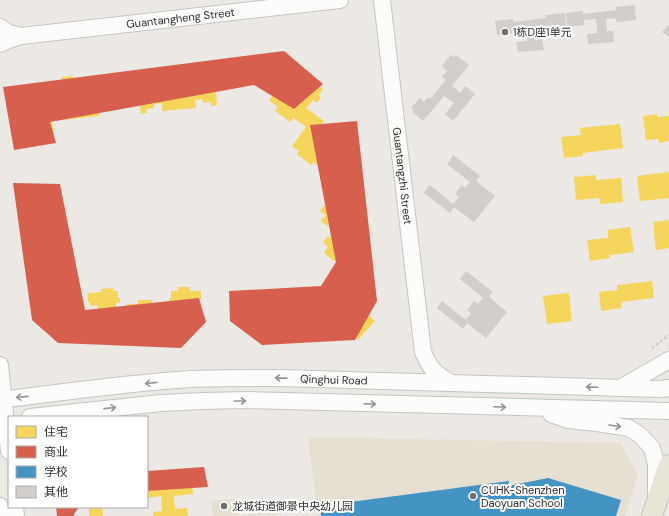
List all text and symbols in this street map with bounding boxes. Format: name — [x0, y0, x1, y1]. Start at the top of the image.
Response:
street label: Guantangheng Street — [126, 5, 235, 31]
place label: 1栋D座1单元 — [513, 25, 571, 39]
marker: 1栋D座1单元 — [500, 27, 510, 37]
street label: Guantangzhi Street — [390, 126, 415, 225]
street label: Qinghui Road — [300, 372, 368, 388]
one-way arrow — [275, 375, 288, 382]
one-way arrow — [145, 379, 158, 386]
one-way arrow — [586, 383, 599, 391]
one-way arrow — [16, 394, 29, 401]
one-way arrow — [233, 397, 246, 404]
one-way arrow — [363, 400, 376, 408]
one-way arrow — [493, 403, 506, 411]
one-way arrow — [103, 405, 116, 412]
legend — [8, 416, 148, 508]
one-way arrow — [608, 422, 621, 430]
text: 住宅 — [44, 424, 68, 440]
text: 商业 — [44, 444, 68, 460]
text: 学校 — [44, 464, 68, 480]
place label: CUHK-Shenzhen Daoyuan School — [481, 483, 565, 510]
text: 其他 — [44, 484, 68, 500]
marker: CUHK-Shenzhen Daoyuan School — [468, 491, 478, 501]
place label: 龙城街道御景中央幼儿园 — [232, 499, 353, 513]
marker: 龙城街道御景中央幼儿园 — [219, 501, 229, 511]

